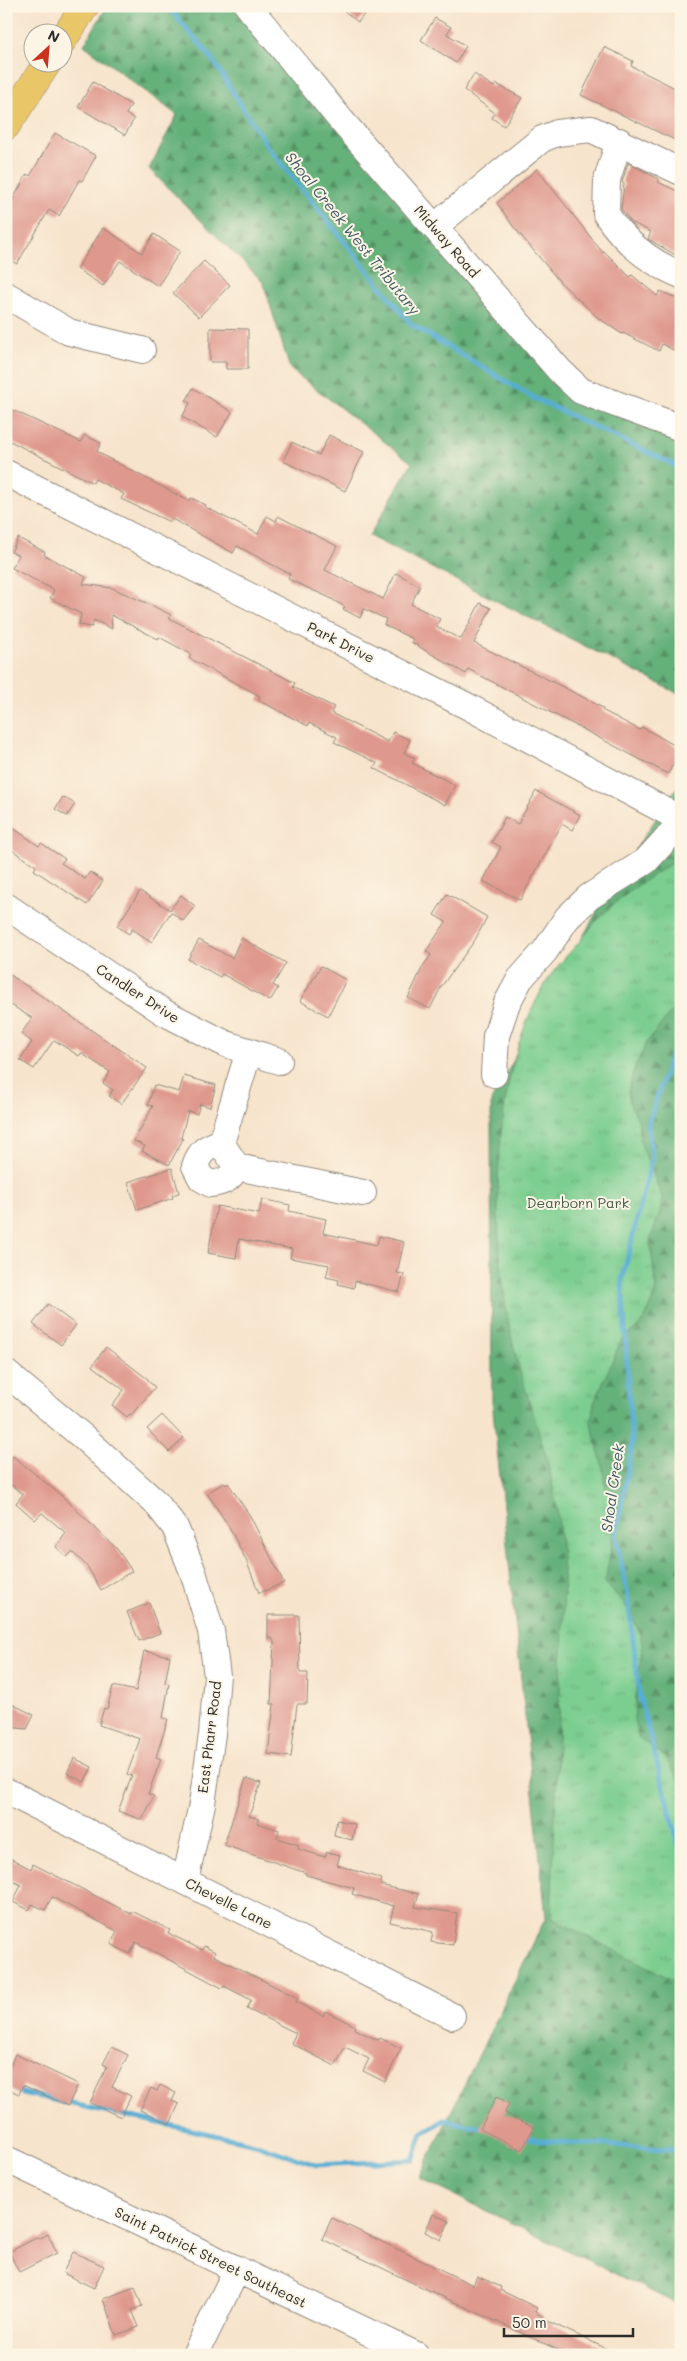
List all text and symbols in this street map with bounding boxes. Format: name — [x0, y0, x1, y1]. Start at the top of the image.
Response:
north arrow — [22, 22, 72, 72]
text: N — [45, 25, 63, 47]
water label: Shoal Creek West Tributary — [281, 147, 425, 319]
street label: Midway Road — [410, 201, 484, 281]
street label: Park Drive — [304, 617, 378, 667]
street label: Candler Drive — [93, 959, 183, 1027]
park label: Dearborn Park — [527, 1193, 629, 1212]
water label: Shoal Creek — [596, 1442, 628, 1533]
street label: East Pharr Road — [193, 1680, 225, 1794]
street label: Chevelle Lane — [182, 1873, 276, 1933]
street label: Saint Patrick Street Southeast — [112, 2202, 310, 2312]
scale bar — [504, 2306, 633, 2338]
text: 50 m — [512, 2312, 547, 2332]

